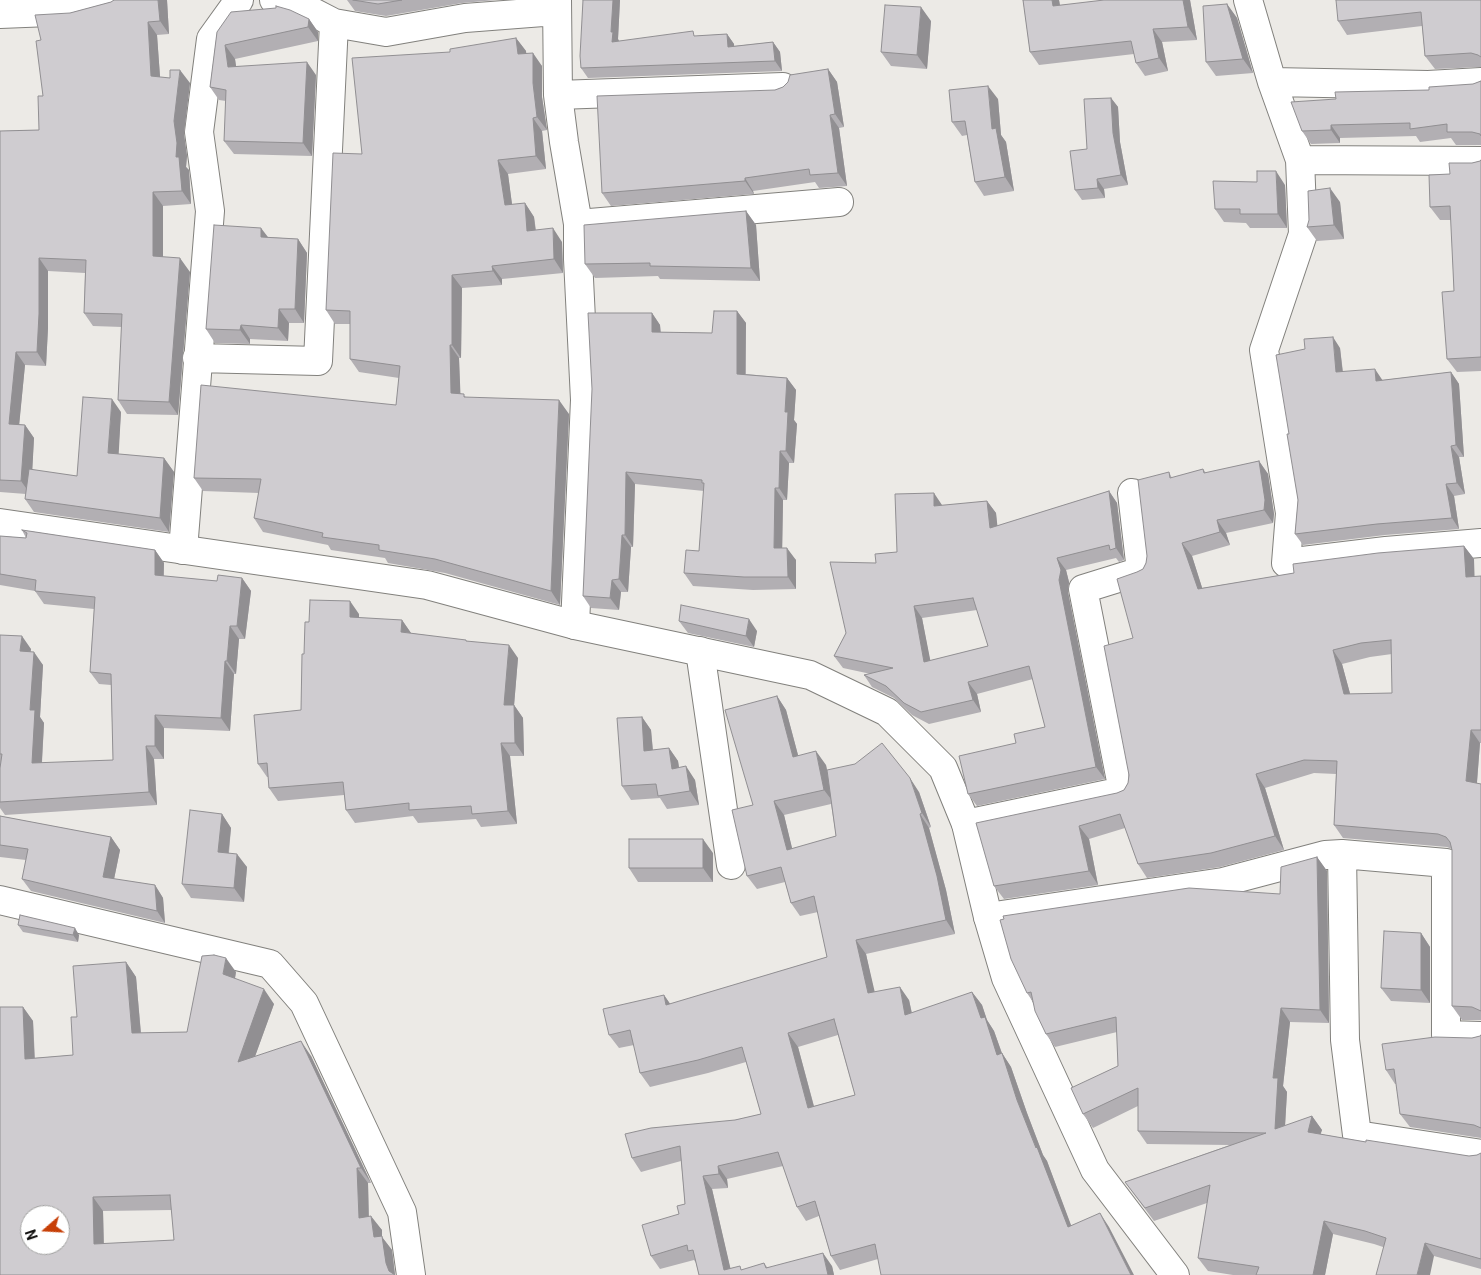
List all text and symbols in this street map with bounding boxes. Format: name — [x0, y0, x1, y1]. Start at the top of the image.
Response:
north arrow — [20, 1205, 70, 1255]
text: N — [23, 1227, 41, 1242]

